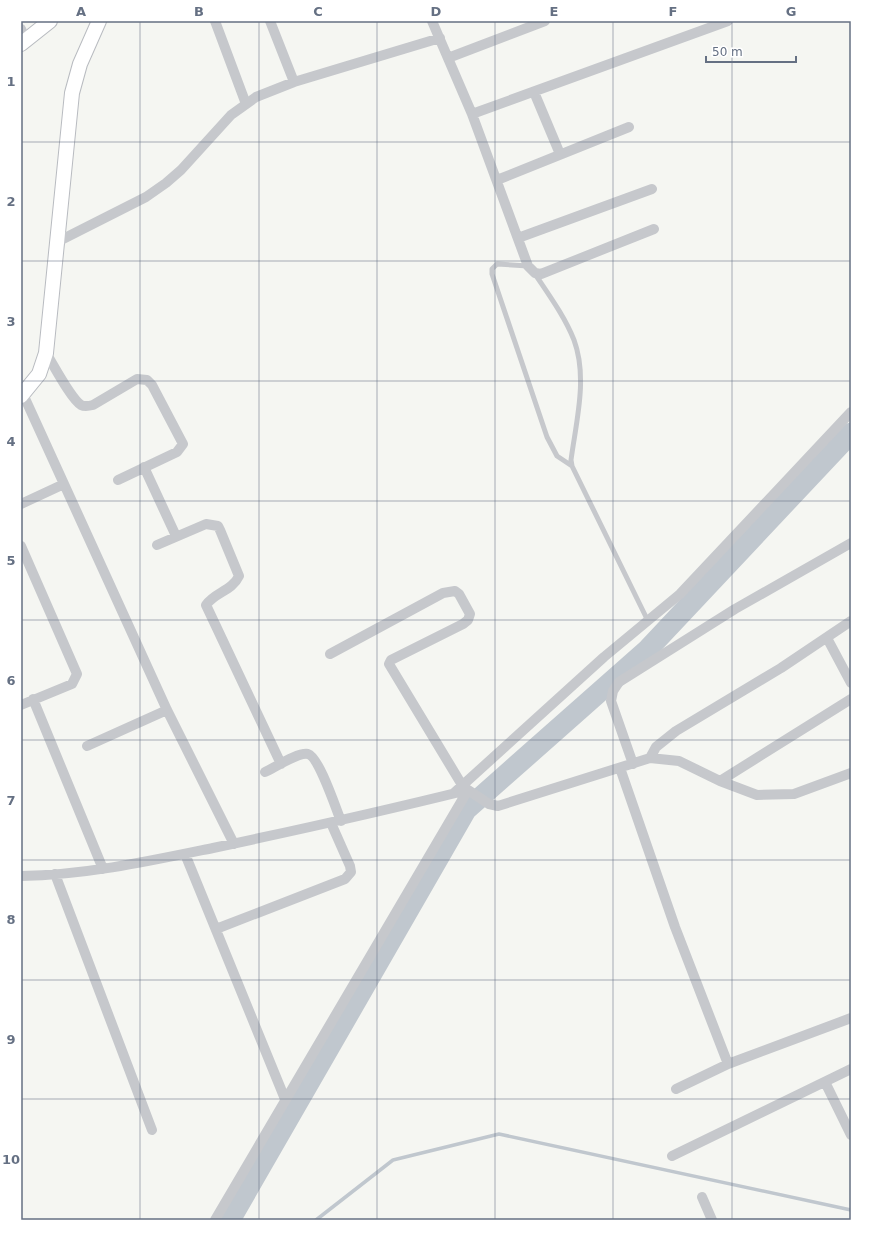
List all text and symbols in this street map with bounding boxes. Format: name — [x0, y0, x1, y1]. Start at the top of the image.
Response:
text: A — [76, 4, 86, 19]
text: B — [194, 4, 204, 19]
text: C — [313, 4, 323, 19]
text: D — [431, 4, 442, 19]
text: E — [550, 4, 558, 19]
text: F — [669, 4, 677, 19]
text: G — [786, 4, 796, 19]
scale bar — [706, 38, 796, 64]
text: 50 m — [712, 45, 743, 59]
text: 1 — [6, 74, 16, 89]
text: 2 — [6, 194, 16, 209]
text: 3 — [6, 314, 16, 329]
text: 4 — [6, 434, 16, 449]
text: 5 — [6, 553, 16, 568]
text: 6 — [6, 673, 16, 688]
text: 7 — [6, 793, 16, 808]
text: 8 — [6, 912, 16, 927]
text: 9 — [6, 1032, 16, 1047]
text: 10 — [2, 1152, 20, 1167]

